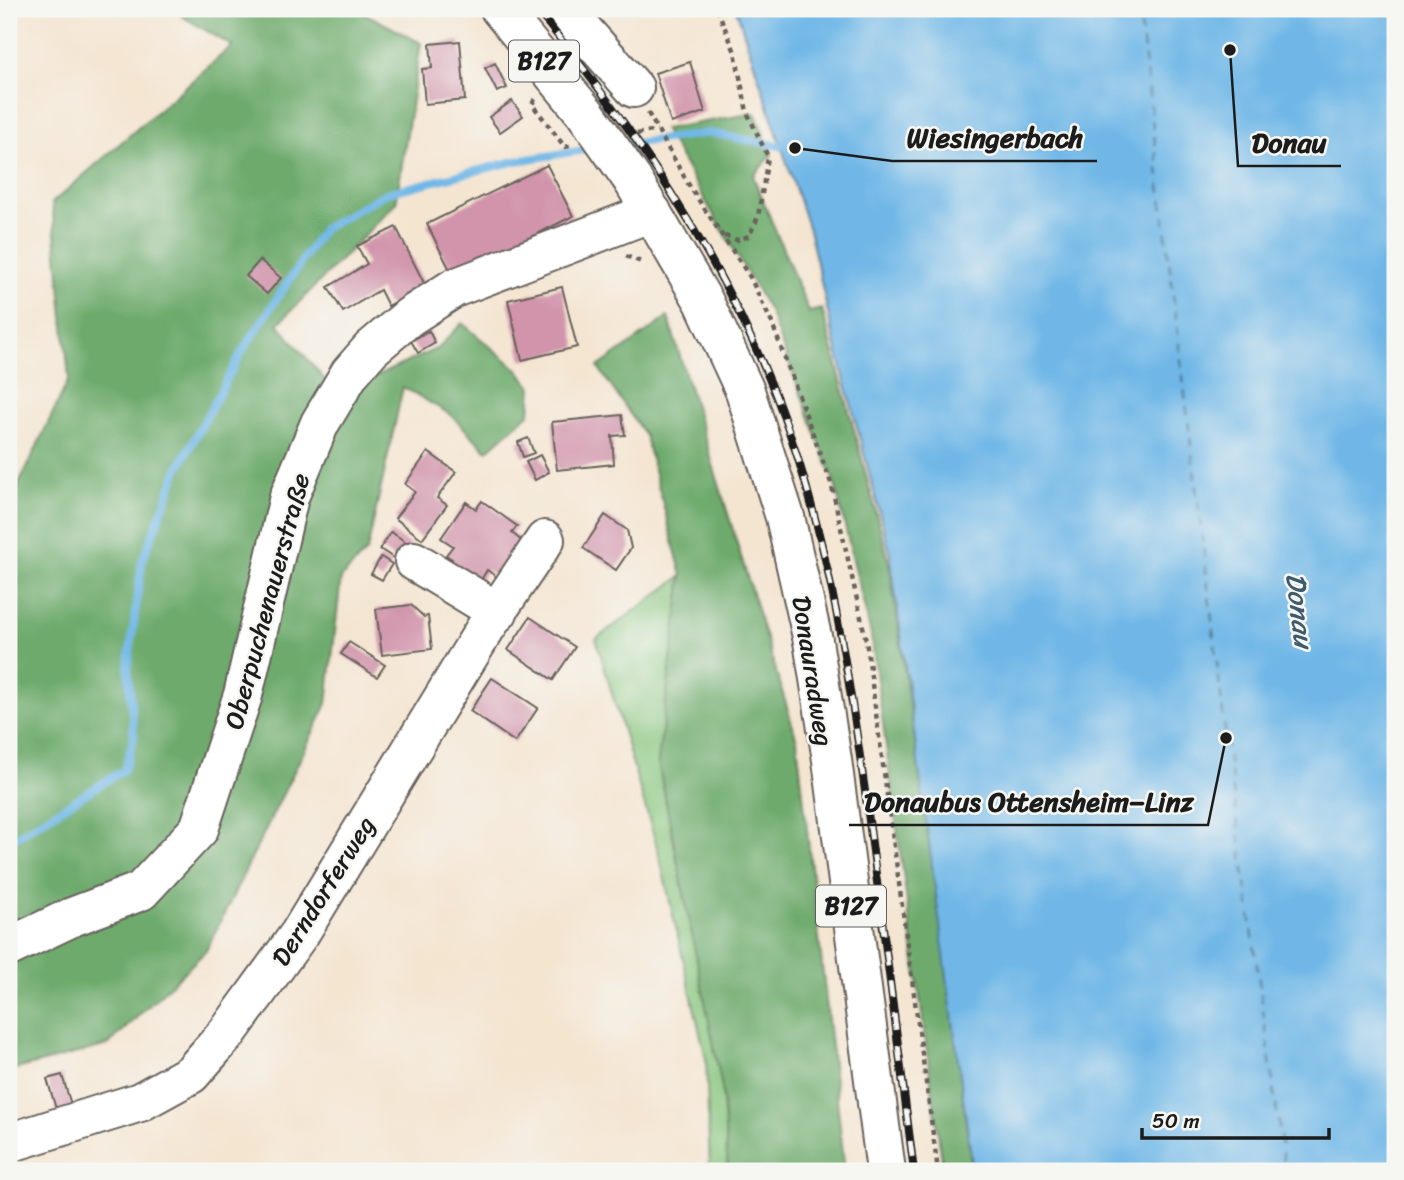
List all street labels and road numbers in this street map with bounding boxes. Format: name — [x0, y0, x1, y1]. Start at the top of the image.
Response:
road number: B127 — [509, 40, 579, 82]
street label: Oberpuchenauerstraße — [211, 468, 323, 734]
street label: Donauradweg — [778, 593, 848, 749]
street label: Derndorferweg — [258, 807, 388, 975]
road number: B127 — [816, 885, 886, 926]

